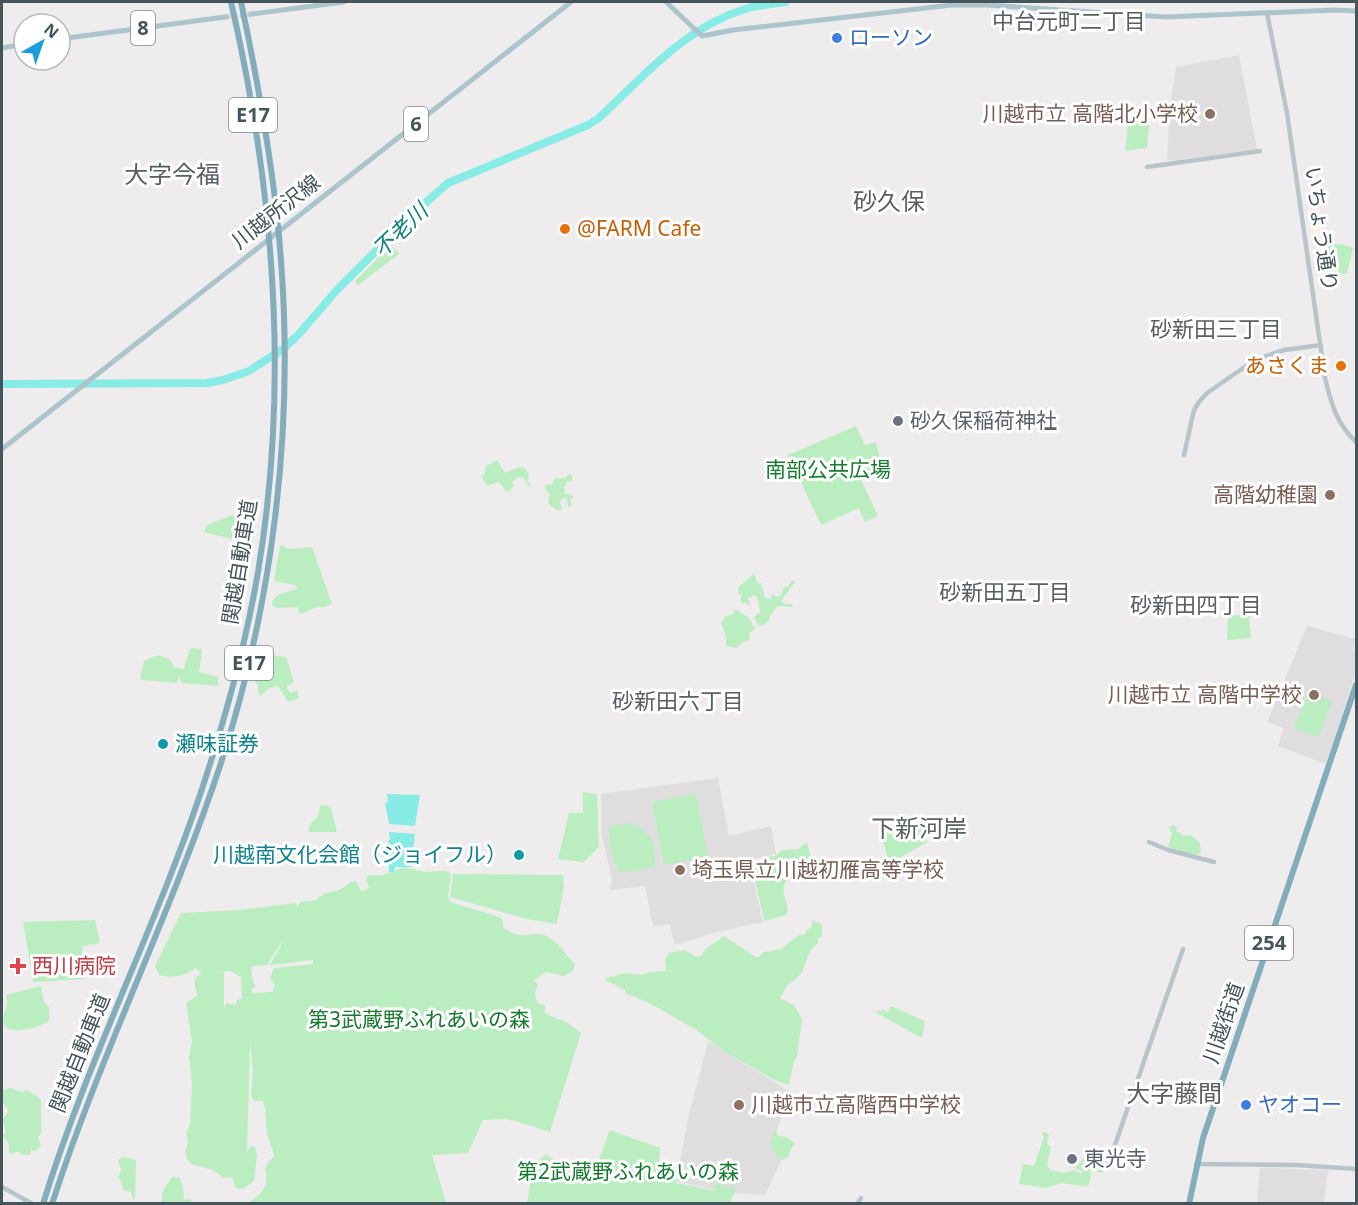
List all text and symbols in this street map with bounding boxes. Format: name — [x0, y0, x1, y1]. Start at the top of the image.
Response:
district label: 中台元町二丁目 — [992, 5, 1146, 35]
road number: 8 — [131, 11, 155, 45]
north arrow — [12, 12, 72, 72]
text: N — [40, 18, 64, 43]
place label: ローソン — [849, 23, 933, 51]
marker: ローソン — [830, 31, 844, 45]
road number: E17 — [229, 98, 277, 132]
place label: 川越市立 高階北小学校 — [983, 99, 1198, 127]
road number: 6 — [404, 107, 428, 141]
marker: 川越市立 高階北小学校 — [1203, 107, 1217, 121]
district label: 大字今福 — [124, 157, 220, 190]
street label: いちょう通り — [1299, 165, 1345, 293]
street label: 川越所沢線 — [225, 168, 325, 255]
district label: 砂久保 — [853, 184, 925, 217]
water label: 不老川 — [365, 194, 435, 263]
place label: @FARM Cafe — [577, 214, 701, 242]
marker: @FARM Cafe — [558, 222, 572, 236]
district label: 砂新田三丁目 — [1150, 313, 1282, 343]
place label: あさくま — [1245, 351, 1329, 379]
marker: あさくま — [1334, 359, 1348, 373]
place label: 砂久保稲荷神社 — [910, 406, 1057, 434]
marker: 砂久保稲荷神社 — [891, 414, 905, 428]
park label: 南部公共広場 — [765, 455, 891, 483]
place label: 高階幼稚園 — [1213, 480, 1318, 508]
marker: 高階幼稚園 — [1323, 488, 1337, 502]
street label: 関越自動車道 — [215, 497, 263, 626]
district label: 砂新田五丁目 — [939, 576, 1071, 606]
district label: 砂新田四丁目 — [1130, 589, 1262, 619]
road number: E17 — [225, 646, 273, 680]
place label: 川越市立 高階中学校 — [1108, 680, 1302, 708]
district label: 砂新田六丁目 — [612, 685, 744, 715]
marker: 川越市立 高階中学校 — [1307, 688, 1321, 702]
place label: 瀬味証券 — [175, 729, 259, 757]
marker: 瀬味証券 — [156, 737, 170, 751]
district label: 下新河岸 — [871, 811, 967, 844]
place label: 川越南文化会館（ジョイフル） — [213, 840, 507, 868]
marker: 川越南文化会館（ジョイフル） — [512, 848, 526, 862]
place label: 埼玉県立川越初雁高等学校 — [692, 855, 944, 883]
marker: 埼玉県立川越初雁高等学校 — [673, 863, 687, 877]
road number: 254 — [1245, 926, 1293, 960]
place label: 西川病院 — [32, 951, 116, 979]
marker: 西川病院 — [9, 957, 27, 975]
street label: 川越街道 — [1196, 978, 1250, 1067]
street label: 関越自動車道 — [42, 989, 116, 1116]
park label: 第3武蔵野ふれあいの森 — [308, 1005, 530, 1033]
district label: 大字藤間 — [1126, 1076, 1222, 1109]
place label: 川越市立高階西中学校 — [751, 1090, 961, 1118]
place label: ヤオコー — [1258, 1090, 1342, 1118]
marker: 川越市立高階西中学校 — [732, 1098, 746, 1112]
marker: ヤオコー — [1239, 1098, 1253, 1112]
place label: 東光寺 — [1084, 1144, 1147, 1172]
marker: 東光寺 — [1065, 1152, 1079, 1166]
park label: 第2武蔵野ふれあいの森 — [517, 1157, 739, 1185]

